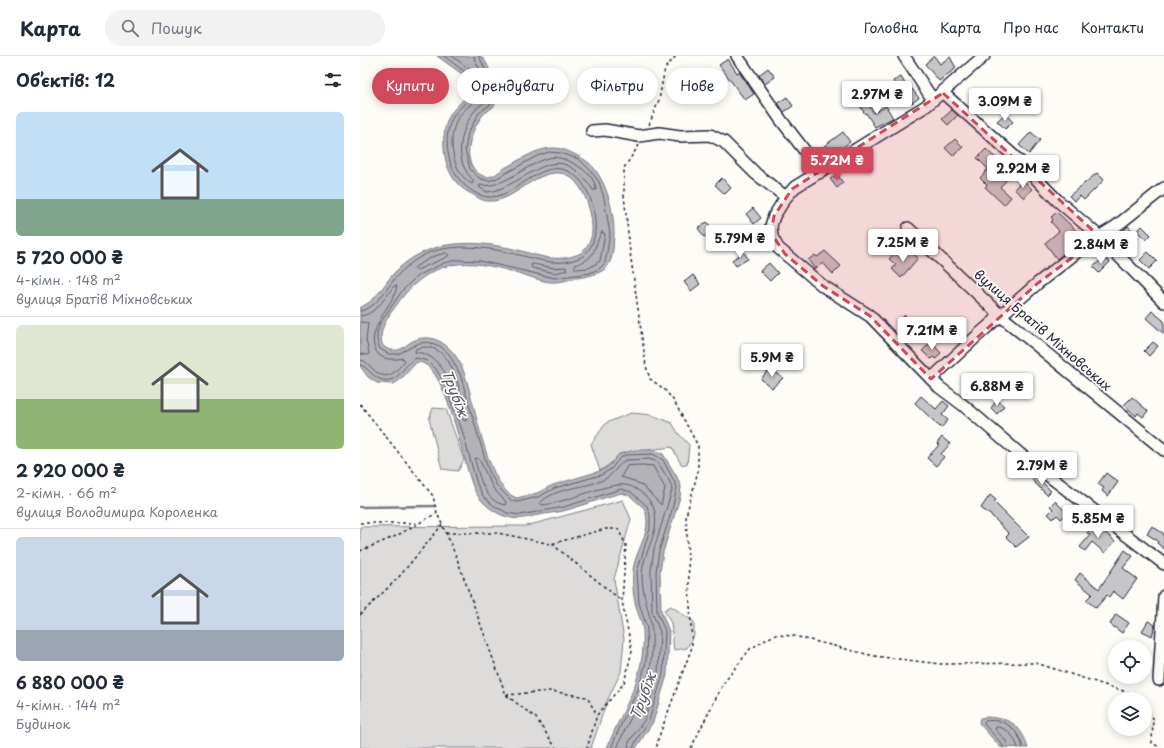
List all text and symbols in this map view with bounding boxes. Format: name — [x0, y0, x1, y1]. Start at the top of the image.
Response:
search box — [105, 10, 385, 46]
text: Карта — [20, 14, 81, 42]
text: Пошук — [151, 16, 202, 39]
icon: search — [119, 17, 141, 39]
text: Головна — [864, 17, 918, 38]
text: Карта — [940, 17, 981, 38]
text: Про нас — [1003, 17, 1059, 38]
text: Контакти — [1081, 17, 1144, 38]
text: Об’єктів: 12 — [16, 67, 115, 93]
chip: Купити — [372, 68, 449, 104]
chip: Орендувати — [457, 68, 569, 104]
chip: Фільтри — [577, 68, 658, 104]
chip: Нове — [666, 68, 728, 104]
icon: filters — [322, 69, 344, 91]
pin: 2.97M ₴ — [840, 81, 914, 115]
text: 2.97M ₴ — [851, 84, 903, 103]
pin: 3.09M ₴ — [968, 88, 1042, 122]
text: 3.09M ₴ — [978, 91, 1032, 110]
icon: home — [144, 138, 216, 210]
pin: 5.72M ₴ — [800, 147, 874, 181]
text: 5.72M ₴ — [810, 150, 864, 169]
pin: 2.92M ₴ — [986, 155, 1060, 189]
text: 2.92M ₴ — [996, 158, 1050, 177]
pin: 5.79M ₴ — [703, 225, 777, 259]
text: 5.79M ₴ — [715, 228, 765, 247]
pin: 7.25M ₴ — [866, 229, 940, 263]
pin: 2.84M ₴ — [1064, 231, 1138, 265]
text: 7.25M ₴ — [877, 232, 929, 251]
text: 2.84M ₴ — [1074, 234, 1128, 253]
text: 5 720 000 ₴ — [16, 244, 123, 270]
street label: вулиця Братів Міхновських — [970, 264, 1116, 395]
text: 4-кімн. · 148 m² — [16, 270, 121, 289]
text: вулиця Братів Міхновських — [16, 289, 193, 308]
pin: 7.21M ₴ — [895, 317, 969, 351]
text: 7.21M ₴ — [907, 320, 957, 339]
pin: 5.9M ₴ — [739, 344, 805, 378]
text: 5.9M ₴ — [750, 347, 794, 366]
icon: home — [144, 351, 216, 423]
water label: Трубіж — [437, 366, 475, 421]
pin: 6.88M ₴ — [960, 373, 1034, 407]
text: 6.88M ₴ — [970, 376, 1024, 395]
pin: 2.79M ₴ — [1005, 452, 1079, 486]
text: 2.79M ₴ — [1016, 455, 1068, 474]
text: 2 920 000 ₴ — [16, 457, 125, 483]
text: 2-кімн. · 66 m² — [16, 483, 117, 502]
text: вулиця Володимира Короленка — [16, 502, 218, 521]
pin: 5.85M ₴ — [1061, 505, 1135, 539]
text: 5.85M ₴ — [1072, 508, 1124, 527]
icon: home — [144, 563, 216, 635]
map controls — [1108, 640, 1152, 736]
button: locate — [1108, 640, 1152, 684]
water label: Трубіж — [624, 668, 662, 722]
text: 6 880 000 ₴ — [16, 669, 124, 695]
button: layers — [1108, 692, 1152, 736]
text: 4-кімн. · 144 m² — [16, 695, 120, 714]
text: Будинок — [16, 714, 70, 733]

